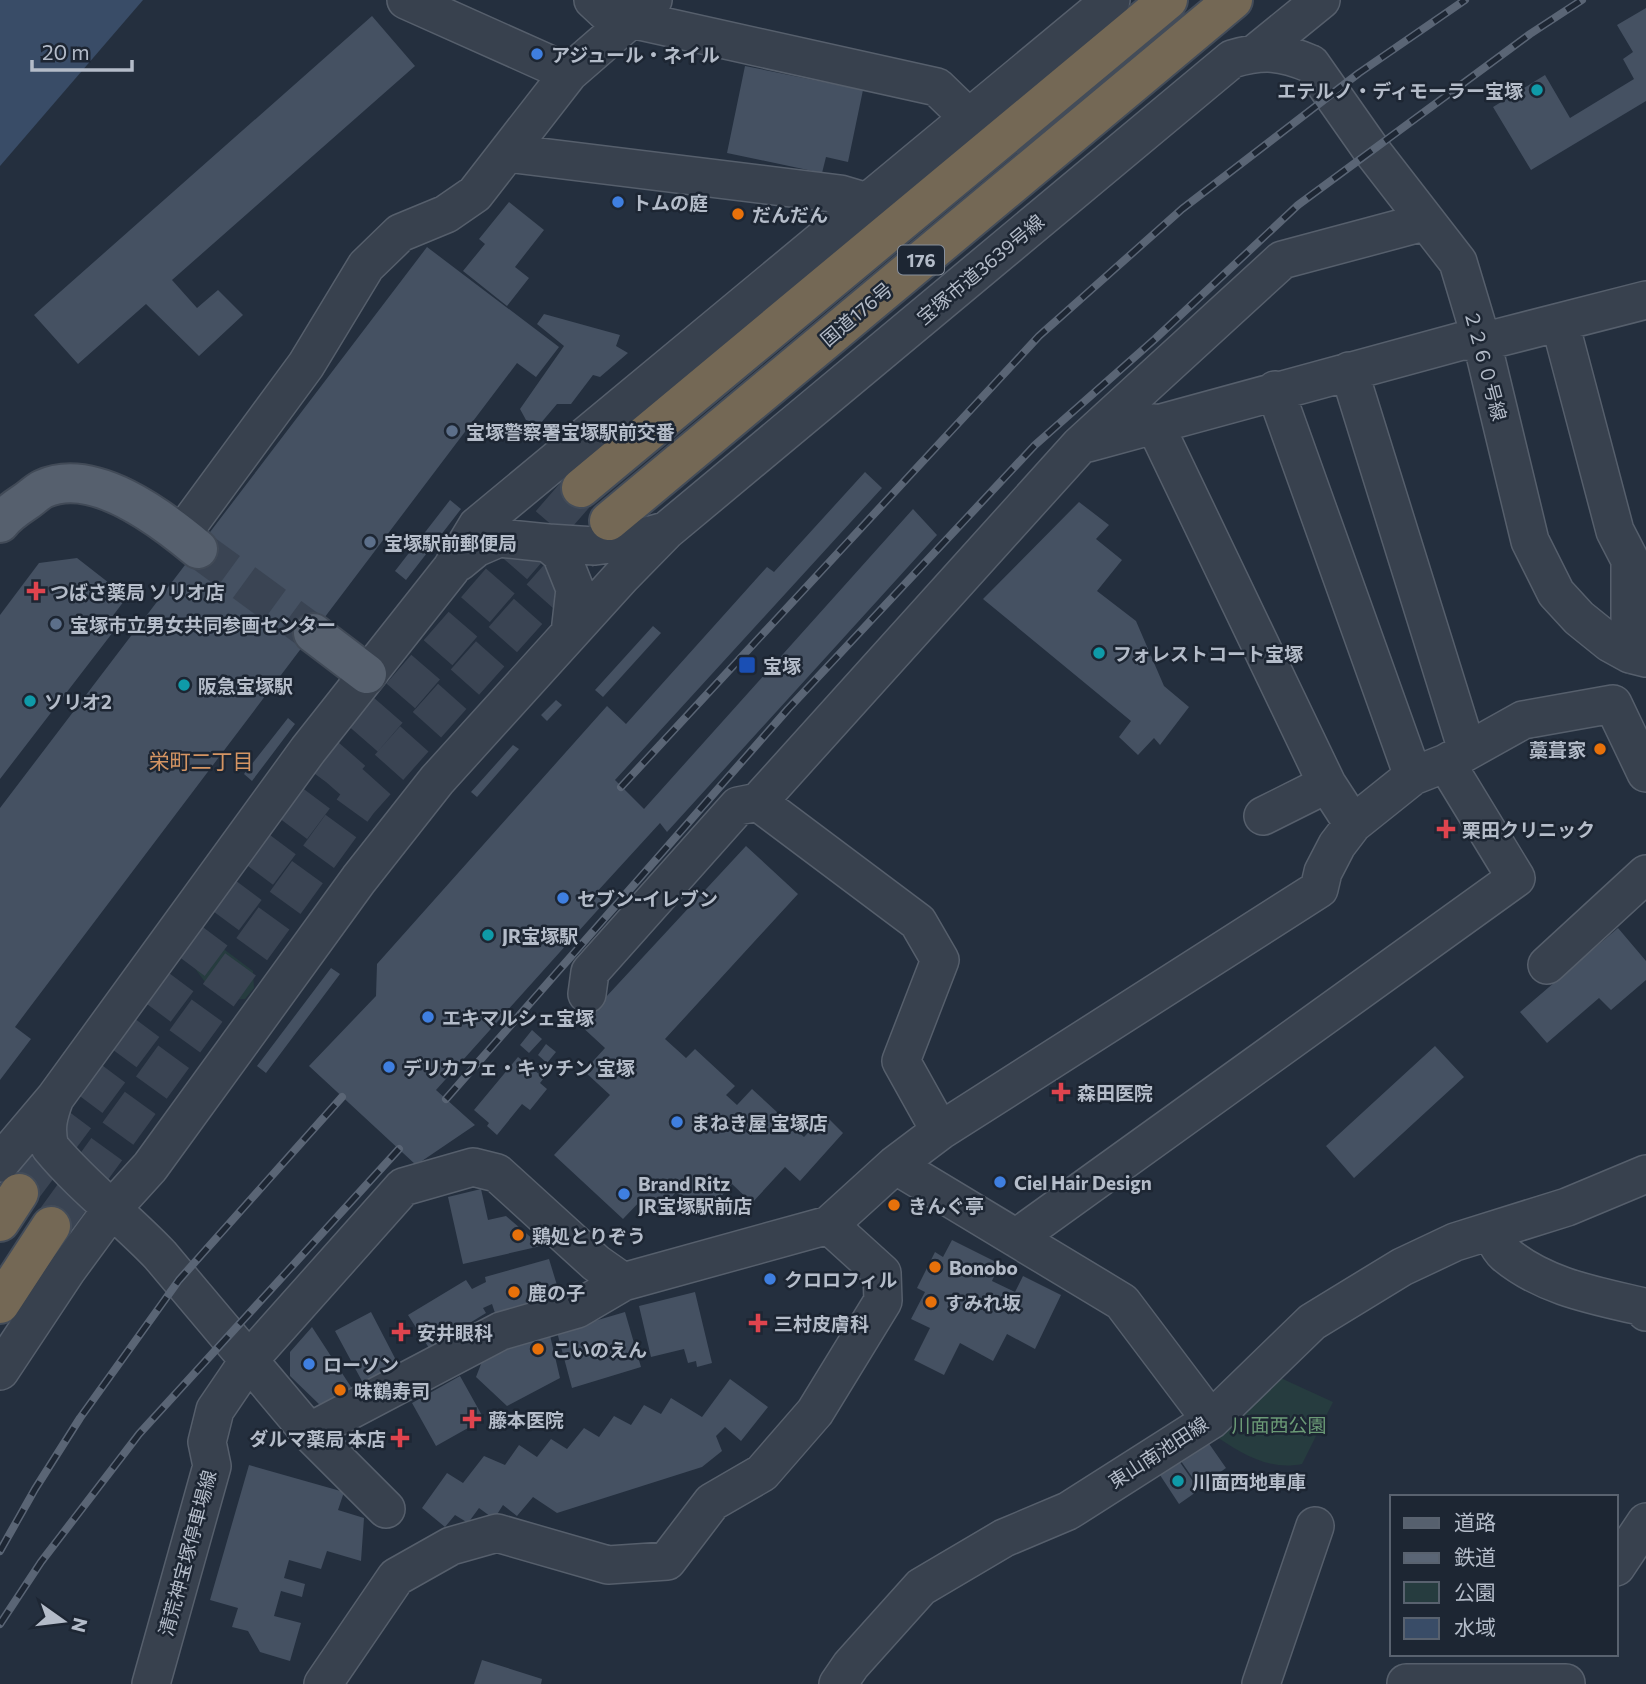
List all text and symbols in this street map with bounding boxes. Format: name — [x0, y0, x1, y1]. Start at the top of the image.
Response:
scale bar — [32, 28, 131, 72]
text: 20 m — [42, 39, 90, 64]
place label: アジュール・ネイル — [551, 43, 720, 66]
marker: アジュール・ネイル — [529, 46, 545, 62]
place label: エテルノ・ディモーラー宝塚 — [1277, 79, 1523, 102]
marker: エテルノ・ディモーラー宝塚 — [1529, 82, 1545, 98]
place label: トムの庭 — [632, 191, 708, 214]
marker: トムの庭 — [610, 194, 626, 210]
place label: だんだん — [752, 203, 828, 226]
marker: だんだん — [730, 206, 746, 222]
street label: 宝塚市道3639号線 — [912, 209, 1048, 329]
road number: 176 — [898, 246, 944, 274]
street label: 国道176号 — [815, 277, 897, 351]
street label: ２２６０号線 — [1460, 307, 1512, 423]
place label: 宝塚警察署宝塚駅前交番 — [466, 420, 675, 443]
marker: 宝塚警察署宝塚駅前交番 — [444, 423, 460, 439]
place label: 宝塚駅前郵便局 — [384, 531, 517, 554]
marker: 宝塚駅前郵便局 — [362, 534, 378, 550]
place label: つばさ薬局 ソリオ店 — [50, 580, 225, 603]
marker: つばさ薬局 ソリオ店 — [28, 583, 44, 599]
place label: 宝塚市立男女共同参画センター — [70, 613, 336, 636]
marker: 宝塚市立男女共同参画センター — [48, 616, 64, 632]
place label: フォレストコート宝塚 — [1113, 642, 1303, 665]
marker: フォレストコート宝塚 — [1091, 645, 1107, 661]
place label: 宝塚 — [763, 654, 801, 677]
marker: 宝塚 — [737, 655, 757, 675]
place label: 阪急宝塚駅 — [198, 674, 293, 697]
marker: 阪急宝塚駅 — [176, 677, 192, 693]
place label: ソリオ2 — [44, 690, 112, 713]
marker: ソリオ2 — [22, 693, 38, 709]
place label: 藁葺家 — [1529, 738, 1586, 761]
marker: 藁葺家 — [1592, 741, 1608, 757]
district label: 栄町二丁目 — [149, 748, 254, 773]
place label: 栗田クリニック — [1462, 818, 1595, 841]
marker: 栗田クリニック — [1436, 819, 1456, 839]
place label: セブン-イレブン — [577, 887, 718, 910]
marker: セブン-イレブン — [555, 890, 571, 906]
place label: JR宝塚駅 — [502, 924, 578, 947]
marker: JR宝塚駅 — [480, 927, 496, 943]
place label: エキマルシェ宝塚 — [442, 1006, 594, 1029]
marker: エキマルシェ宝塚 — [420, 1009, 436, 1025]
place label: デリカフェ・キッチン 宝塚 — [403, 1056, 635, 1079]
marker: デリカフェ・キッチン 宝塚 — [381, 1059, 397, 1075]
place label: 森田医院 — [1077, 1081, 1153, 1104]
marker: 森田医院 — [1051, 1082, 1071, 1102]
place label: まねき屋 宝塚店 — [691, 1111, 828, 1134]
marker: まねき屋 宝塚店 — [669, 1114, 685, 1130]
place label: Ciel Hair Design — [1014, 1171, 1152, 1194]
place label: Brand Ritz JR宝塚駅前店 — [638, 1172, 752, 1217]
marker: Ciel Hair Design — [992, 1174, 1008, 1190]
marker: Brand Ritz JR宝塚駅前店 — [616, 1186, 632, 1202]
place label: きんぐ亭 — [908, 1194, 984, 1217]
marker: きんぐ亭 — [886, 1197, 902, 1213]
place label: 鶏処とりぞう — [532, 1224, 646, 1247]
marker: 鶏処とりぞう — [510, 1227, 526, 1243]
place label: Bonobo — [949, 1256, 1018, 1279]
marker: Bonobo — [927, 1259, 943, 1275]
place label: クロロフィル — [784, 1268, 898, 1291]
marker: クロロフィル — [762, 1271, 778, 1287]
place label: 鹿の子 — [528, 1281, 585, 1304]
marker: 鹿の子 — [506, 1284, 522, 1300]
place label: すみれ坂 — [945, 1291, 1021, 1314]
marker: すみれ坂 — [923, 1294, 939, 1310]
place label: 三村皮膚科 — [774, 1312, 869, 1335]
marker: 三村皮膚科 — [748, 1313, 768, 1333]
place label: 安井眼科 — [417, 1321, 493, 1344]
marker: 安井眼科 — [391, 1322, 411, 1342]
place label: こいのえん — [552, 1338, 647, 1361]
marker: こいのえん — [530, 1341, 546, 1357]
place label: ローソン — [323, 1353, 399, 1376]
marker: ローソン — [301, 1356, 317, 1372]
place label: 味鶴寿司 — [354, 1379, 430, 1402]
marker: 味鶴寿司 — [332, 1382, 348, 1398]
place label: 藤本医院 — [488, 1408, 564, 1431]
marker: 藤本医院 — [462, 1409, 482, 1429]
street label: 東山南池田線 — [1104, 1411, 1212, 1493]
park label: 川面西公園 — [1231, 1413, 1327, 1436]
place label: ダルマ薬局 本店 — [249, 1427, 386, 1450]
marker: ダルマ薬局 本店 — [392, 1430, 408, 1446]
street label: 清荒神宝塚停車場線 — [154, 1467, 220, 1639]
place label: 川面西地車庫 — [1192, 1470, 1306, 1493]
marker: 川面西地車庫 — [1170, 1473, 1186, 1489]
legend — [1390, 1495, 1618, 1656]
text: 道路 — [1454, 1509, 1496, 1534]
text: 鉄道 — [1454, 1544, 1496, 1569]
text: 公園 — [1454, 1579, 1496, 1604]
north arrow — [28, 1586, 98, 1656]
text: 水域 — [1454, 1614, 1496, 1639]
text: N — [67, 1616, 93, 1635]

